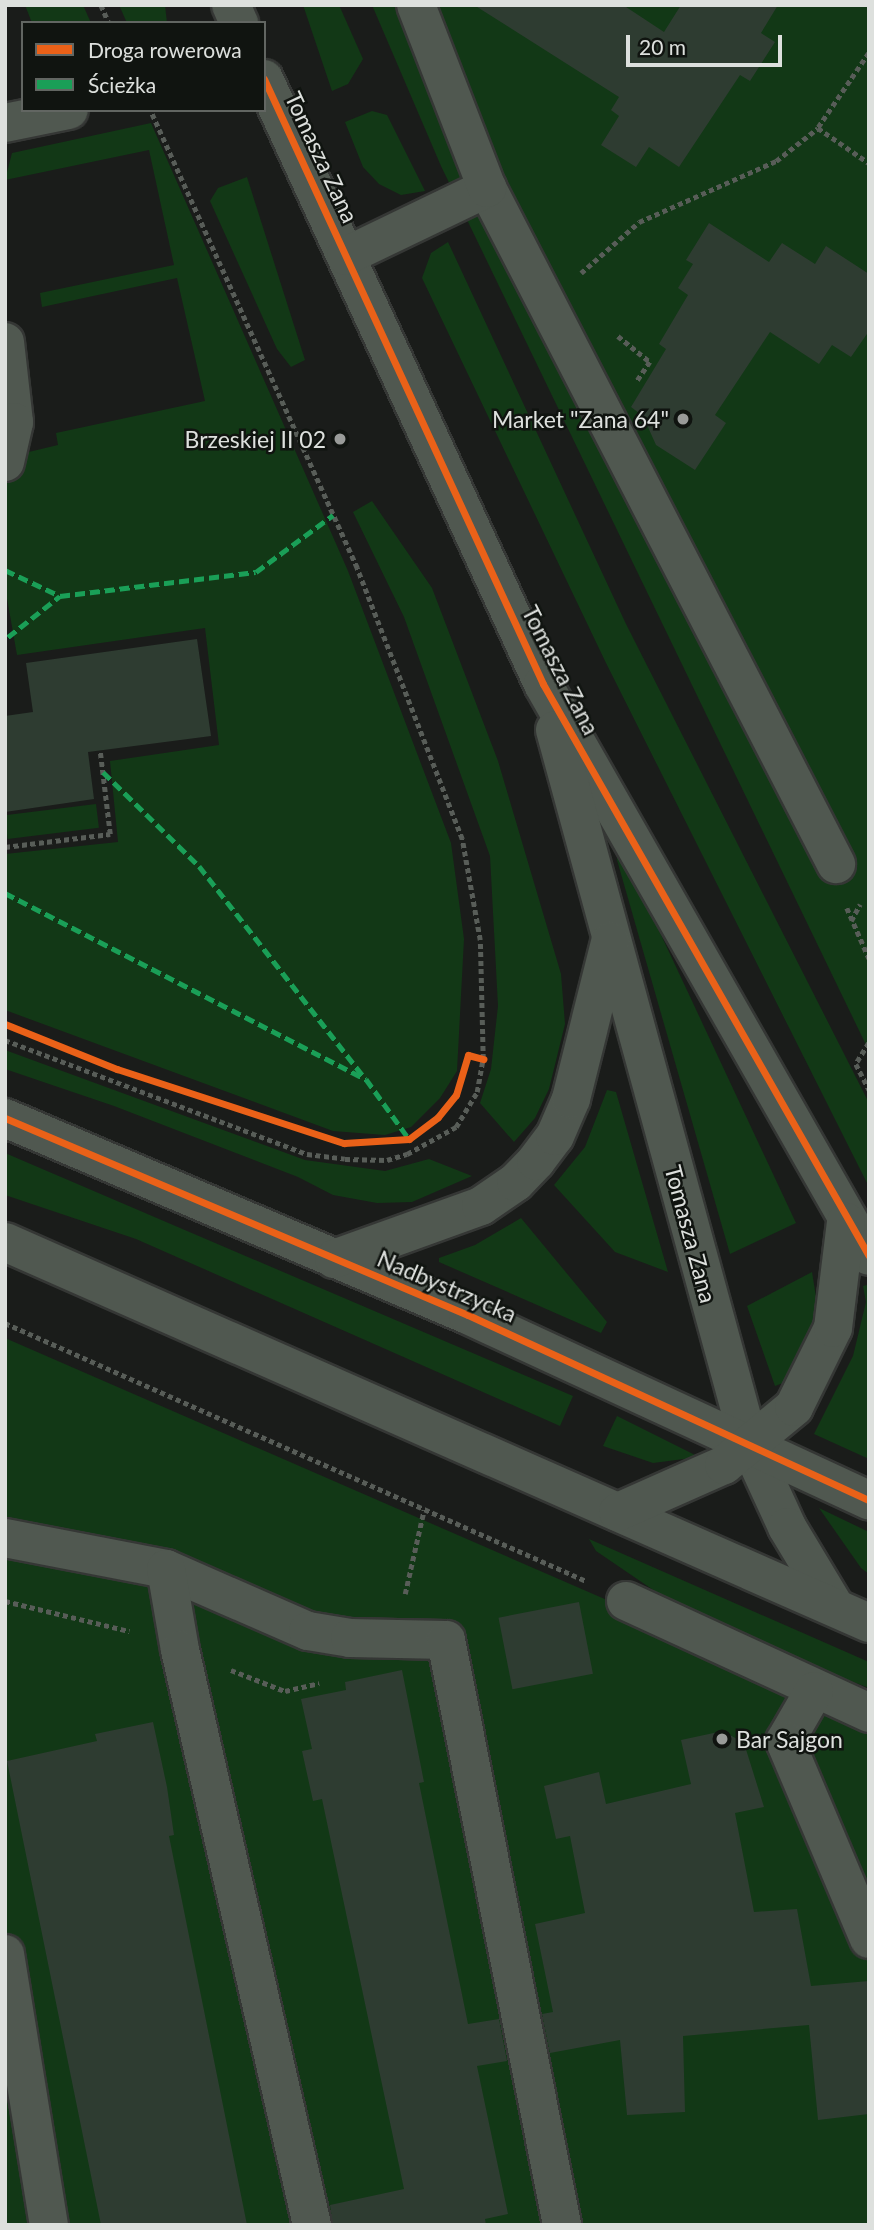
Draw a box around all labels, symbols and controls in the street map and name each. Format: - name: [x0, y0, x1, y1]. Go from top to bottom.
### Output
- legend: [21, 21, 266, 112]
- scale bar: [629, 21, 785, 65]
- text: 20 m: [639, 34, 686, 59]
- text: Droga rowerowa: [88, 37, 242, 62]
- text: Ścieżka: [88, 72, 156, 97]
- street label: Tomasza Zana: [280, 87, 364, 227]
- place label: Market "Zana 64": [492, 405, 669, 433]
- marker: Market "Zana 64": [675, 411, 691, 427]
- place label: Brzeskiej II 02: [185, 425, 326, 453]
- marker: Brzeskiej II 02: [332, 431, 348, 447]
- street label: Tomasza Zana: [517, 601, 605, 739]
- street label: Tomasza Zana: [659, 1162, 723, 1306]
- street label: Nadbystrzycka: [373, 1244, 521, 1328]
- place label: Bar Sajgon: [736, 1725, 843, 1753]
- marker: Bar Sajgon: [714, 1731, 730, 1747]

